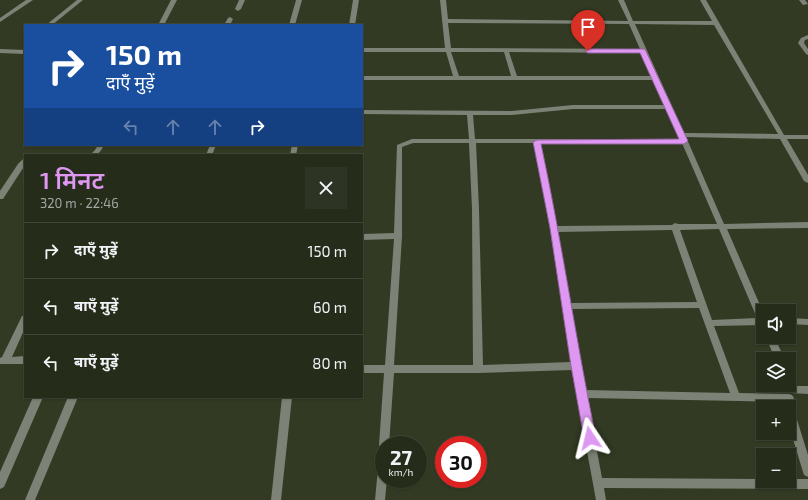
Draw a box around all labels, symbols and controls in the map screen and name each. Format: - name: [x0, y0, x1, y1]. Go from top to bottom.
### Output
- pin: [571, 10, 605, 51]
- icon: arrive: [577, 16, 599, 38]
- text: 150 m: [106, 37, 182, 71]
- icon: right: [40, 40, 92, 92]
- text: दाएँ मुड़ें: [106, 71, 155, 93]
- icon: left: [120, 116, 142, 138]
- icon: ahead: [162, 116, 184, 138]
- icon: ahead: [204, 116, 226, 138]
- icon: right: [246, 116, 268, 138]
- text: 1 मिनट: [40, 165, 104, 194]
- button: close: [305, 167, 347, 209]
- text: 320 m · 22:46: [40, 195, 119, 211]
- icon: right: [40, 240, 62, 262]
- text: दाएँ मुड़ें: [74, 240, 118, 258]
- text: 150 m: [307, 242, 347, 260]
- icon: left: [40, 296, 62, 318]
- text: बाएँ मुड़ें: [74, 296, 118, 314]
- text: 60 m: [313, 298, 347, 316]
- map controls: [756, 304, 796, 488]
- button: sound: [756, 304, 796, 344]
- icon: left: [40, 352, 62, 374]
- text: बाएँ मुड़ें: [74, 352, 118, 370]
- button: layers: [756, 352, 796, 392]
- text: 80 m: [312, 354, 347, 372]
- button: +: [756, 400, 796, 440]
- position arrow: [569, 417, 611, 459]
- speed limit sign: 30: [435, 436, 487, 488]
- text: 27: [390, 445, 412, 469]
- button: −: [756, 448, 796, 488]
- text: km/h: [389, 466, 413, 478]

